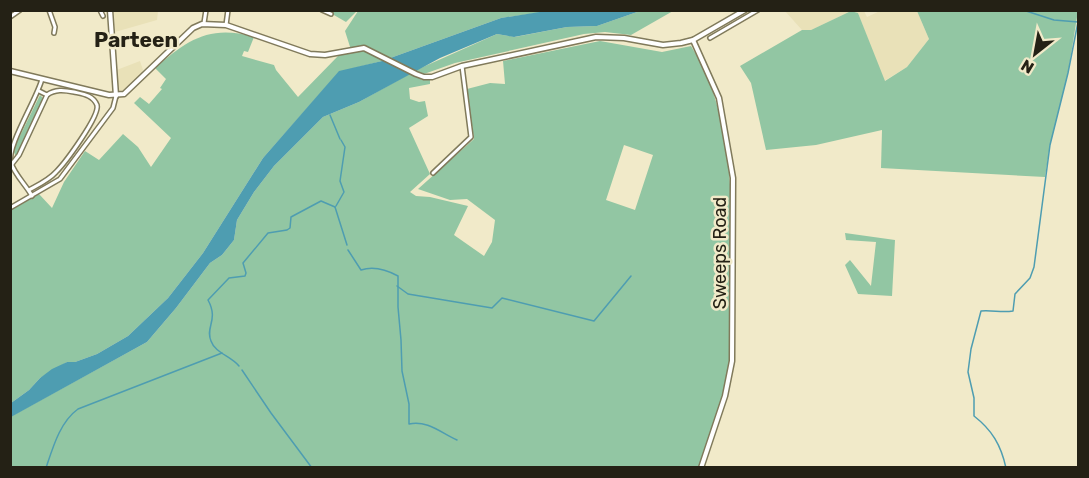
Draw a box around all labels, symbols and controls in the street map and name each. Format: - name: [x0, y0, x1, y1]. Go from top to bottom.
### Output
- north arrow: [1005, 24, 1065, 84]
- district label: Parteen: [94, 27, 178, 52]
- text: N: [1018, 55, 1037, 78]
- street label: Sweeps Road: [709, 197, 731, 309]

